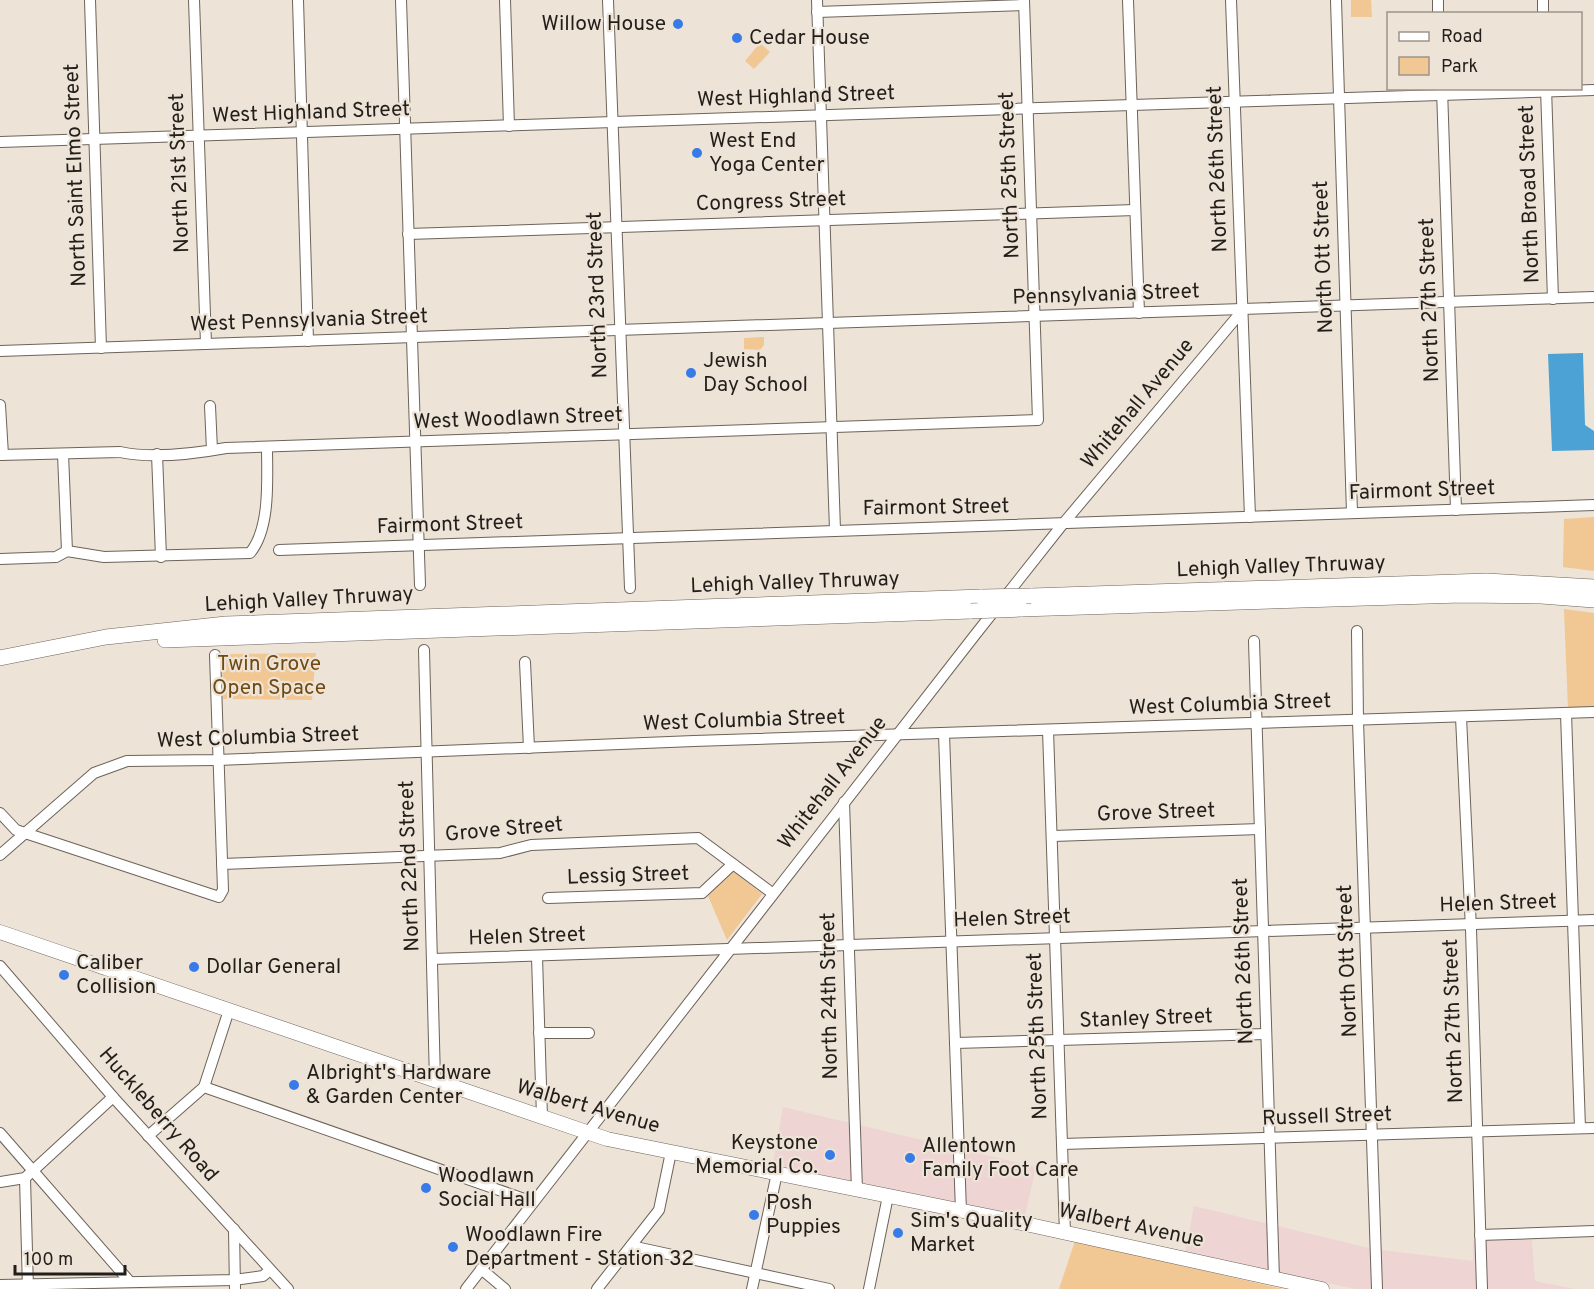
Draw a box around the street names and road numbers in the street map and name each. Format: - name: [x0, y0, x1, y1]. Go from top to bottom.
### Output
- street label: North Saint Elmo Street: [59, 63, 93, 287]
- street label: West Highland Street: [697, 80, 895, 114]
- street label: North 26th Street: [1202, 85, 1234, 253]
- street label: North 25th Street: [994, 91, 1026, 259]
- street label: North 21st Street: [164, 93, 196, 253]
- street label: West Highland Street: [212, 96, 410, 130]
- street label: North Broad Street: [1513, 104, 1547, 284]
- street label: North Ott Street: [1308, 180, 1340, 334]
- street label: Congress Street: [695, 186, 847, 218]
- street label: North 23rd Street: [582, 211, 614, 379]
- street label: North 27th Street: [1414, 217, 1446, 383]
- street label: Pennsylvania Street: [1012, 278, 1200, 312]
- street label: West Pennsylvania Street: [189, 303, 429, 339]
- street label: Whitehall Avenue: [1076, 333, 1200, 475]
- street label: West Woodlawn Street: [413, 402, 623, 436]
- street label: Fairmont Street: [1348, 475, 1496, 507]
- street label: Fairmont Street: [863, 493, 1009, 523]
- street label: Fairmont Street: [376, 509, 524, 541]
- street label: Lehigh Valley Thruway: [1176, 550, 1386, 584]
- street label: Lehigh Valley Thruway: [690, 566, 900, 600]
- street label: Lehigh Valley Thruway: [204, 581, 414, 619]
- street label: West Columbia Street: [1128, 688, 1332, 722]
- street label: West Columbia Street: [642, 704, 846, 738]
- street label: Whitehall Avenue: [772, 711, 894, 855]
- street label: West Columbia Street: [156, 721, 360, 755]
- street label: North 22nd Street: [394, 780, 426, 952]
- street label: Grove Street: [1096, 797, 1216, 829]
- street label: Grove Street: [444, 811, 564, 849]
- street label: Lessig Street: [566, 860, 690, 892]
- street label: North 26th Street: [1228, 877, 1260, 1045]
- street label: North Ott Street: [1332, 884, 1364, 1038]
- street label: Helen Street: [1439, 888, 1557, 920]
- street label: Helen Street: [953, 903, 1071, 935]
- street label: North 24th Street: [815, 912, 845, 1080]
- street label: Helen Street: [468, 921, 586, 953]
- street label: North 27th Street: [1438, 938, 1470, 1104]
- street label: North 25th Street: [1022, 952, 1054, 1120]
- street label: Stanley Street: [1079, 1003, 1213, 1035]
- street label: Huckleberry Road: [92, 1042, 224, 1188]
- street label: Walbert Avenue: [513, 1074, 663, 1140]
- street label: Russell Street: [1262, 1101, 1392, 1133]
- street label: Walbert Avenue: [1056, 1197, 1206, 1255]

